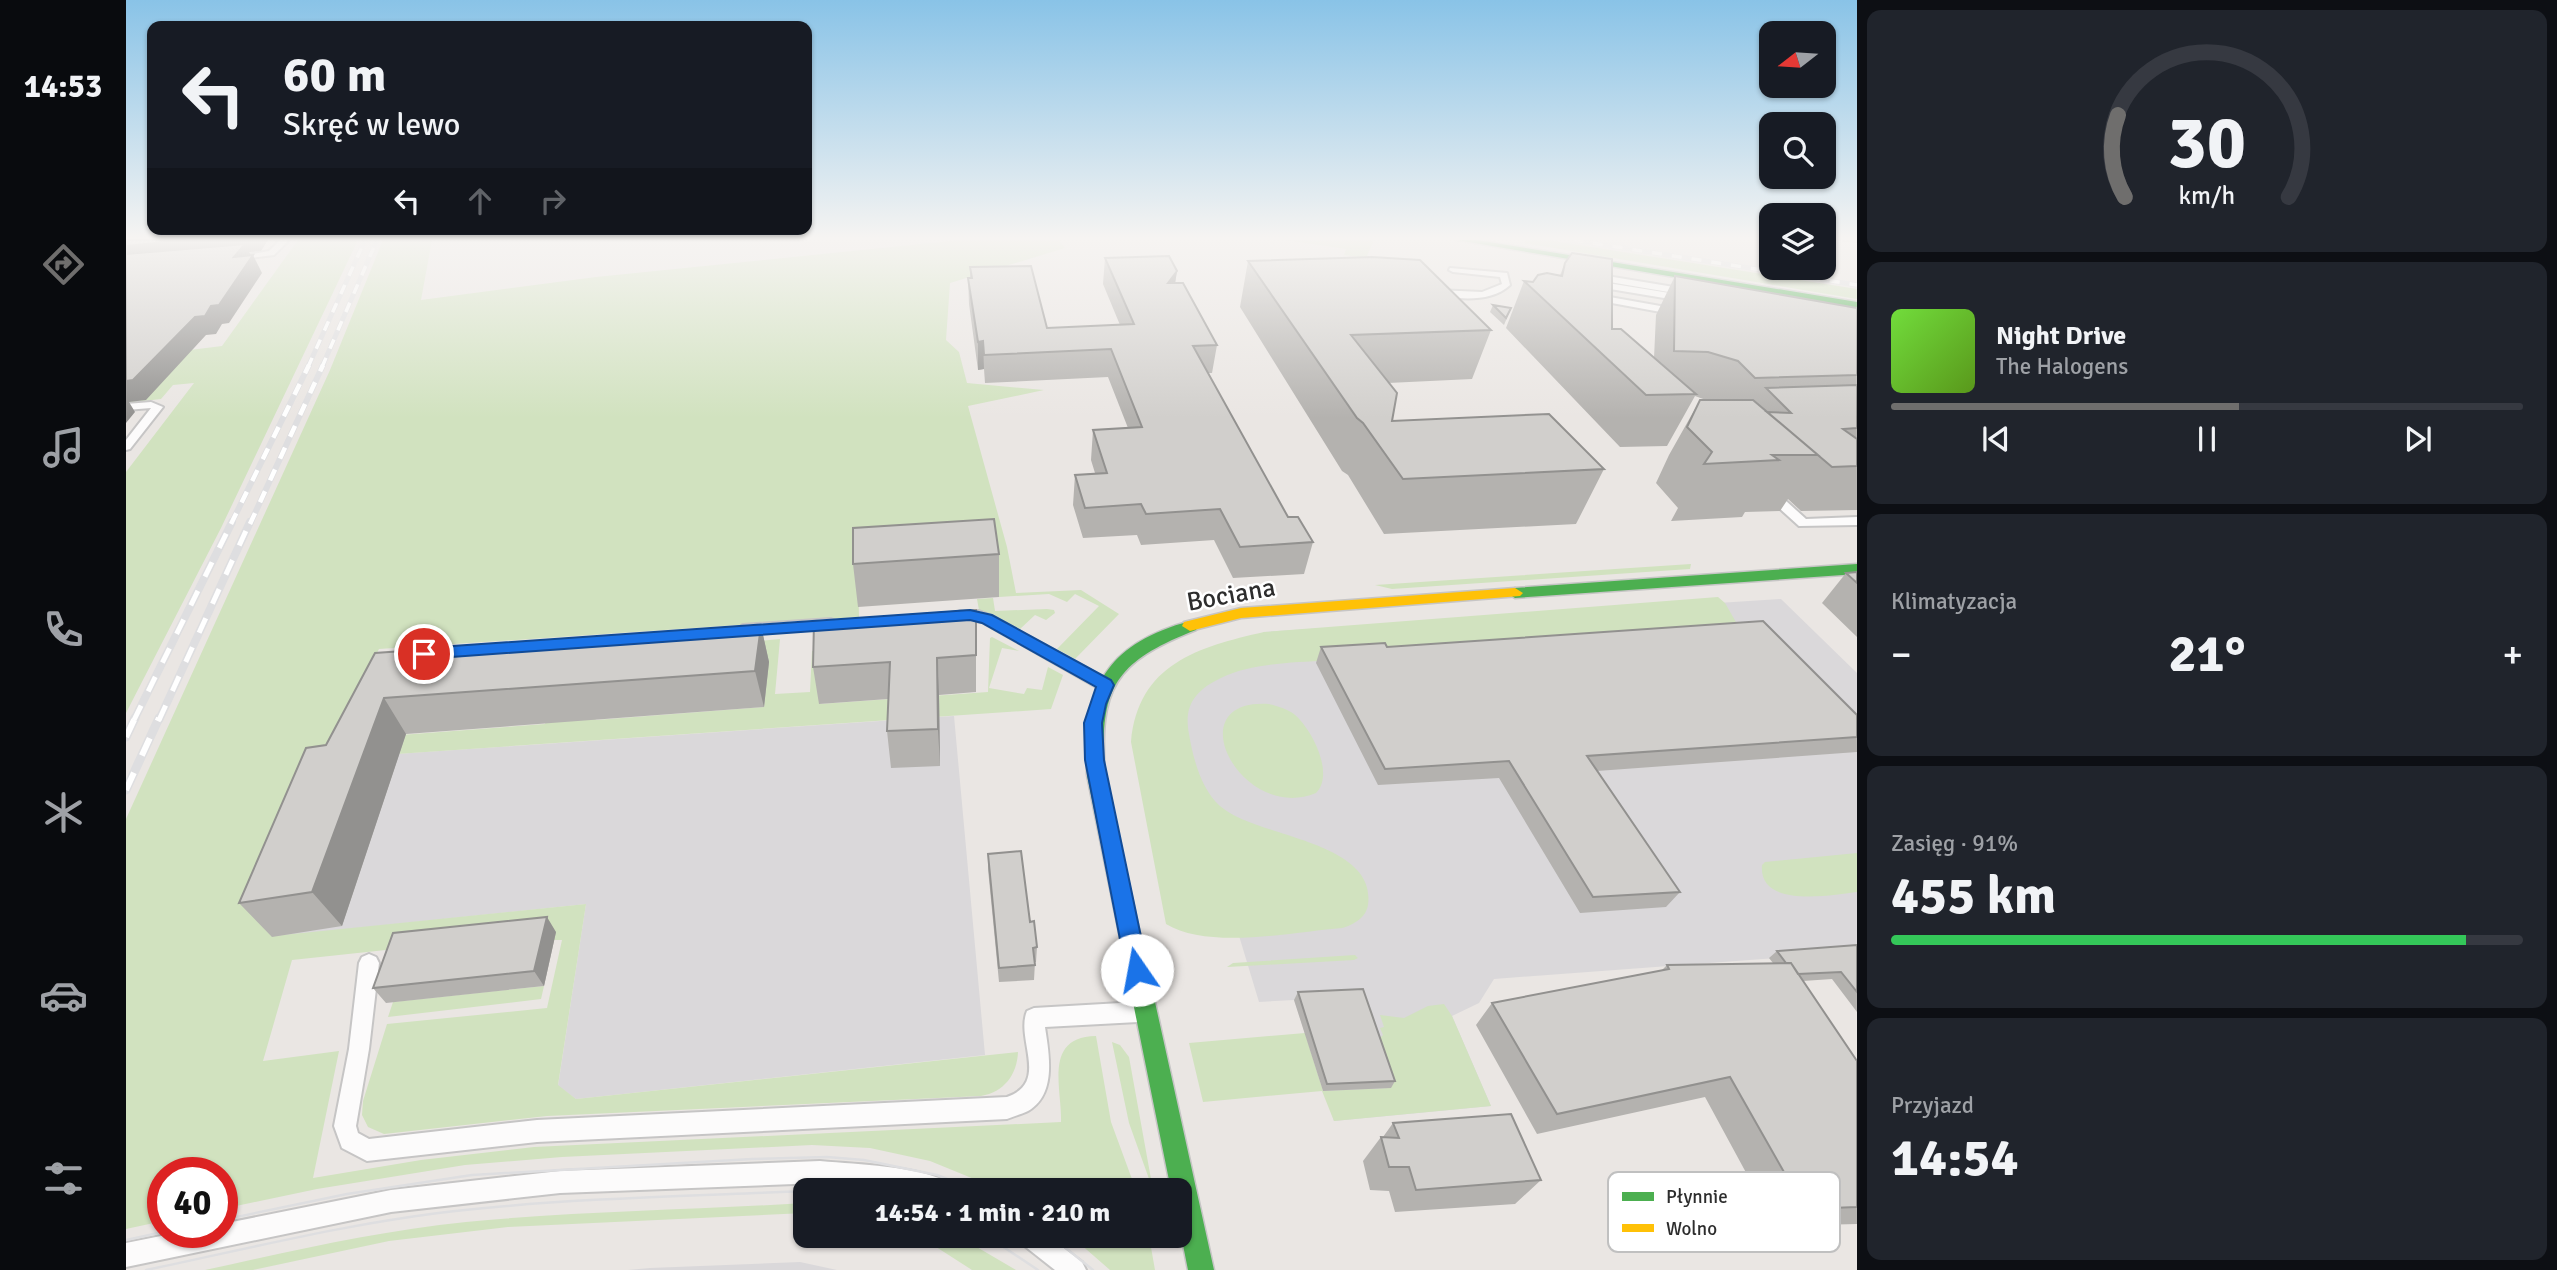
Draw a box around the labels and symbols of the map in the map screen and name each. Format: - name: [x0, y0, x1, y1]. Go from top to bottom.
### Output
- north arrow: [1759, 21, 1836, 98]
- street label: Bociana: [1184, 571, 1278, 619]
- pin: [394, 624, 454, 684]
- position arrow: [1100, 933, 1174, 1007]
- speed limit sign: 40: [147, 1157, 238, 1248]
- legend: [1608, 1172, 1840, 1252]
- text: Płynnie: [1666, 1185, 1728, 1209]
- text: Wolno: [1666, 1217, 1717, 1241]

